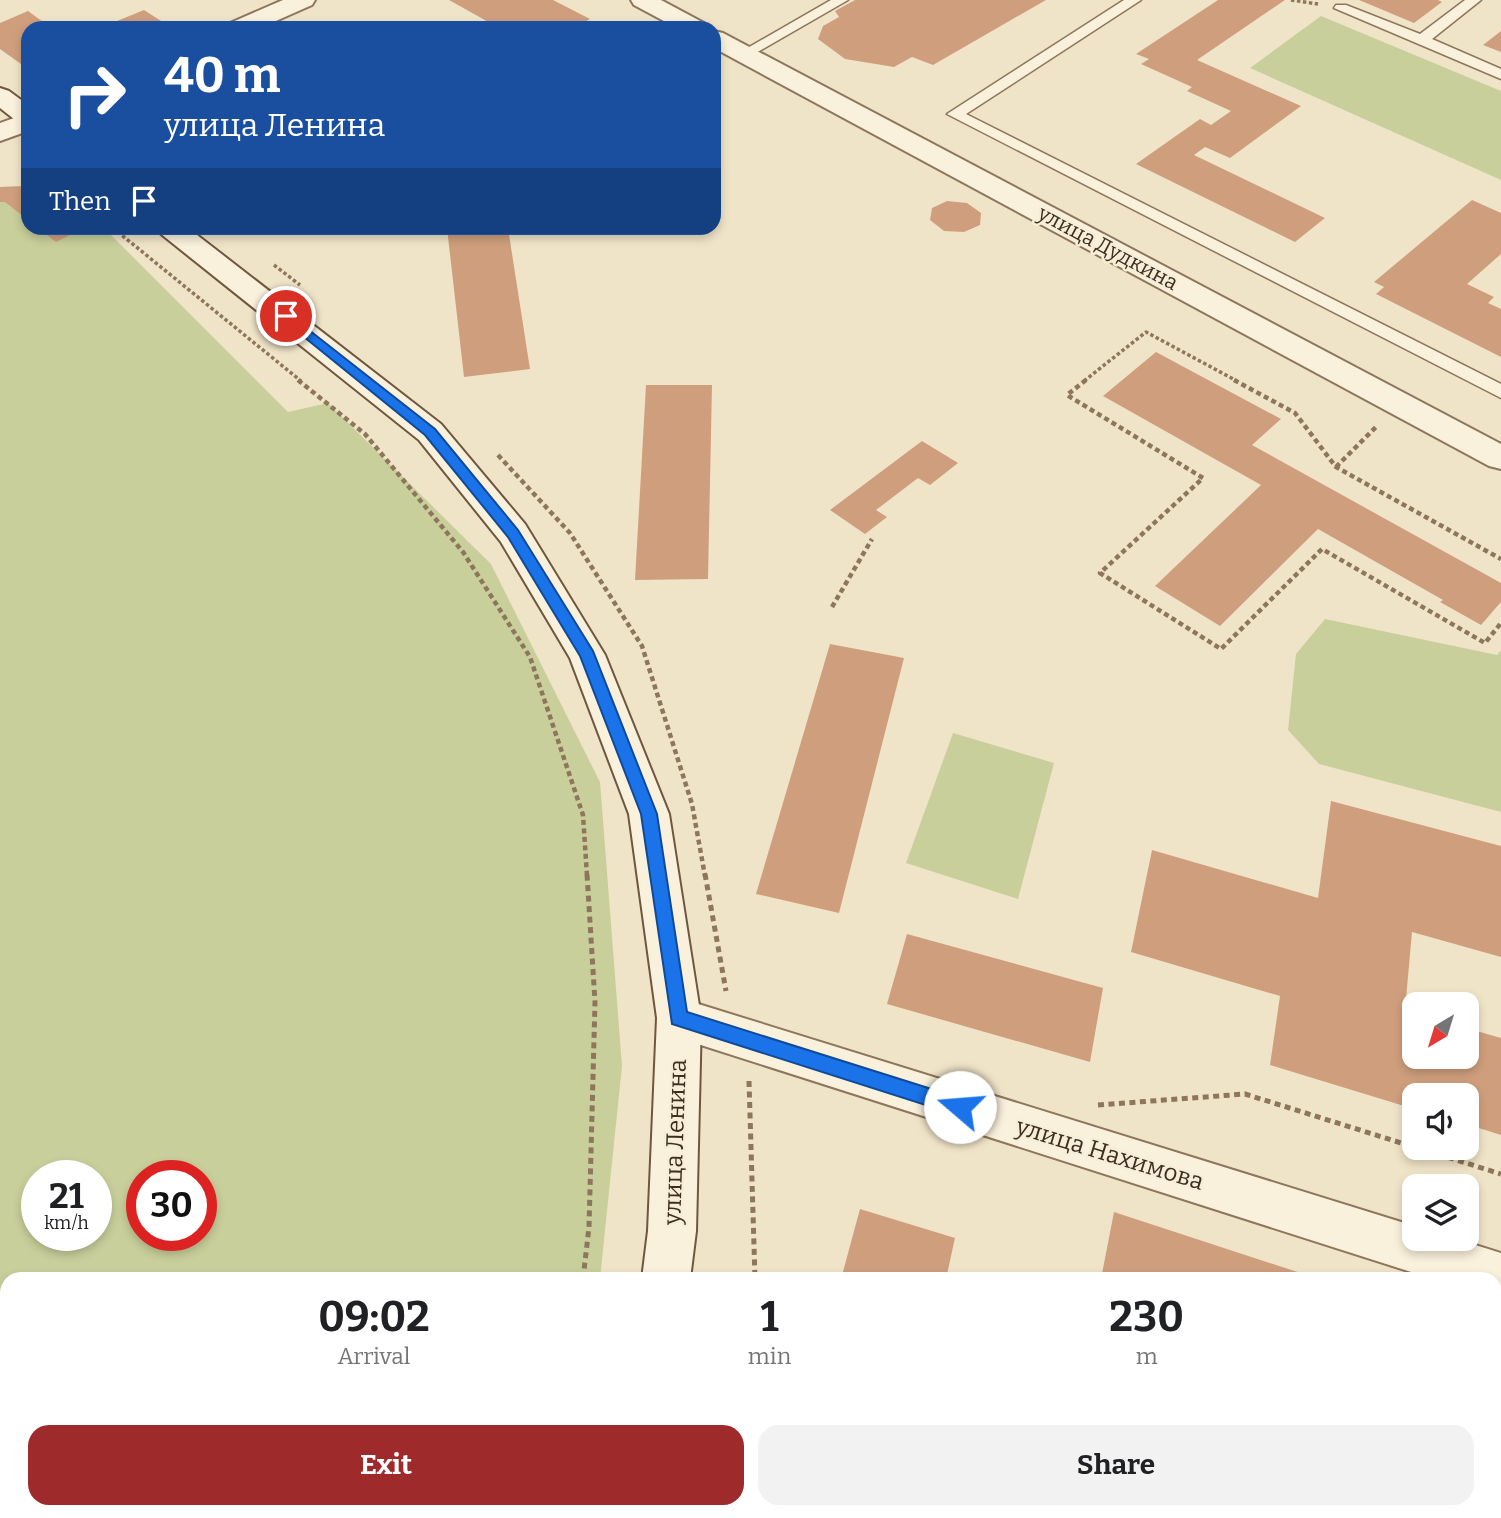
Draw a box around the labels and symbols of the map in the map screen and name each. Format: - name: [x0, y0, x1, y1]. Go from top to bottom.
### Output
- street label: улица Дудкина: [1032, 200, 1183, 296]
- pin: [256, 286, 316, 346]
- north arrow: [1402, 992, 1479, 1069]
- street label: улица Ленина: [658, 1059, 692, 1226]
- position arrow: [923, 1070, 997, 1144]
- street label: улица Нахимова: [1012, 1112, 1207, 1196]
- speed limit sign: 30: [126, 1160, 217, 1251]

